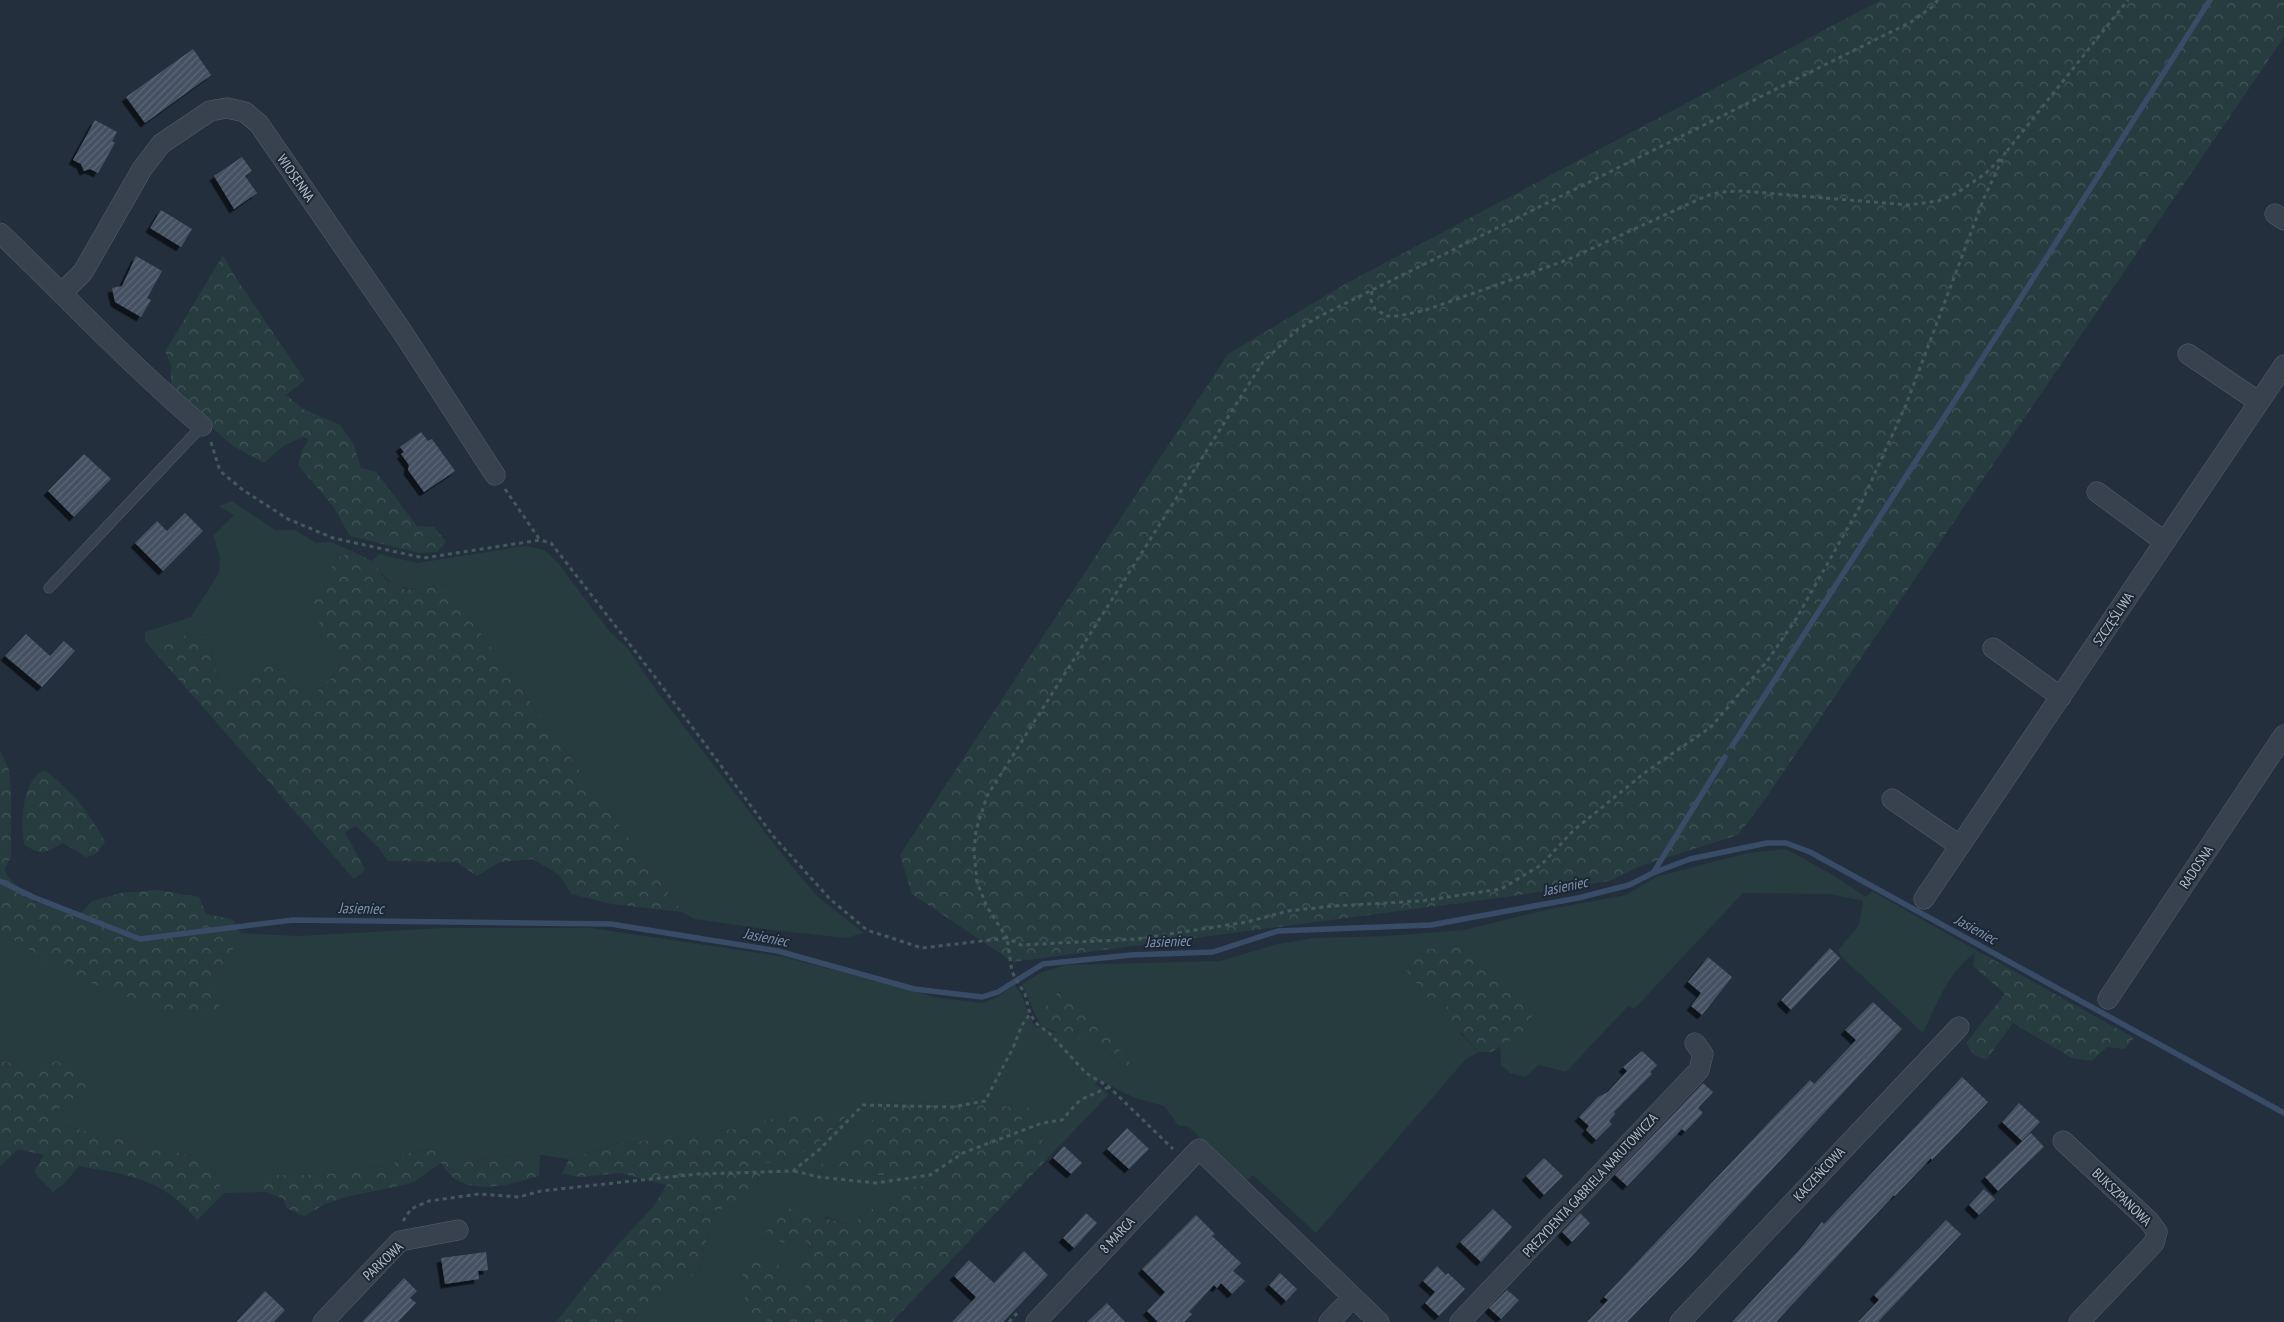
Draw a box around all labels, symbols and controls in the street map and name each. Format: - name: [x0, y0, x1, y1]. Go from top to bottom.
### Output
- street label: WIOSENNA: [273, 151, 319, 206]
- street label: SZCZĘŚLIWA: [2089, 588, 2138, 649]
- street label: RADOSNA: [2175, 842, 2217, 892]
- water label: Jasieniec: [1540, 872, 1591, 900]
- water label: Jasieniec: [337, 898, 386, 918]
- water label: Jasieniec: [1951, 909, 2002, 949]
- water label: Jasieniec: [741, 923, 792, 951]
- water label: Jasieniec: [1144, 931, 1193, 951]
- street label: PREZYDENTA GABRIELA NARUTOWICZA: [1518, 1109, 1662, 1261]
- street label: KACZEŃCOWA: [1789, 1143, 1849, 1205]
- street label: BUKSZPANOWA: [2088, 1164, 2156, 1230]
- street label: 8 MARCA: [1095, 1213, 1139, 1257]
- street label: PARKOWA: [359, 1238, 407, 1284]

